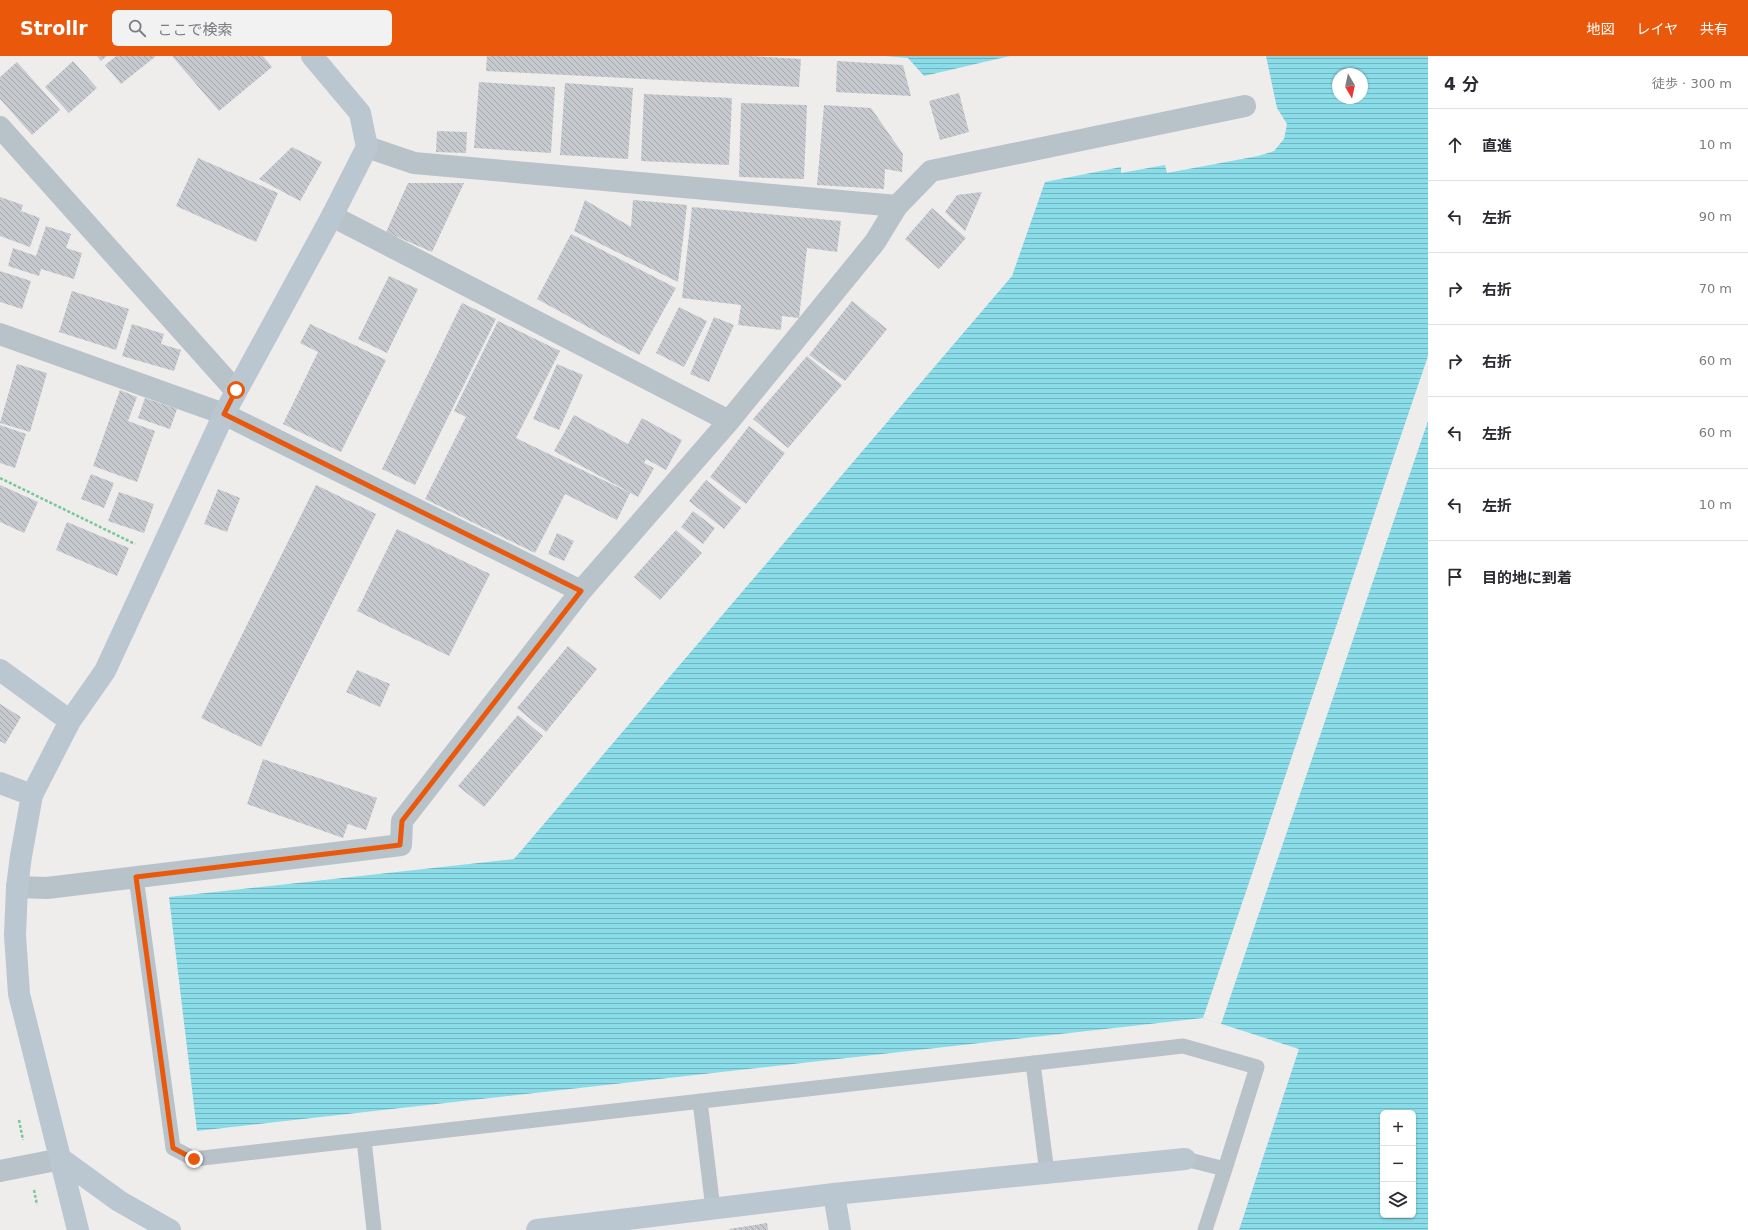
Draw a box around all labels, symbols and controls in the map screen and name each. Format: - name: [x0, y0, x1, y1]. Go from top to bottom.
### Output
- search box: [112, 10, 392, 46]
- text: Strollr: [20, 17, 88, 39]
- icon: search: [126, 17, 148, 39]
- text: ここで検索: [158, 21, 233, 39]
- text: 地図: [1586, 21, 1614, 37]
- text: レイヤ: [1636, 21, 1678, 37]
- text: 共有: [1700, 21, 1728, 37]
- north arrow: [1332, 68, 1368, 104]
- text: 4 分: [1444, 74, 1479, 94]
- text: 徒歩 · 300 m: [1652, 76, 1732, 91]
- icon: ahead: [1444, 134, 1466, 156]
- text: 直進: [1482, 137, 1512, 155]
- text: 10 m: [1699, 137, 1732, 152]
- icon: left: [1444, 206, 1466, 228]
- text: 左折: [1482, 209, 1512, 227]
- text: 90 m: [1699, 209, 1732, 224]
- icon: right: [1444, 278, 1466, 300]
- text: 右折: [1482, 281, 1512, 299]
- text: 70 m: [1699, 281, 1732, 296]
- icon: right: [1444, 350, 1466, 372]
- text: 右折: [1482, 353, 1512, 371]
- text: 60 m: [1699, 353, 1732, 368]
- route start: [227, 381, 245, 399]
- icon: left: [1444, 422, 1466, 444]
- text: 左折: [1482, 425, 1512, 443]
- text: 60 m: [1699, 425, 1732, 440]
- icon: left: [1444, 494, 1466, 516]
- text: 左折: [1482, 497, 1512, 515]
- text: 10 m: [1699, 497, 1732, 512]
- icon: arrive: [1444, 566, 1466, 588]
- text: 目的地に到着: [1482, 569, 1572, 587]
- map controls: [1380, 1110, 1416, 1218]
- button: +: [1380, 1110, 1416, 1146]
- button: −: [1380, 1146, 1416, 1182]
- route end: [185, 1150, 203, 1168]
- button: layers: [1380, 1182, 1416, 1218]

